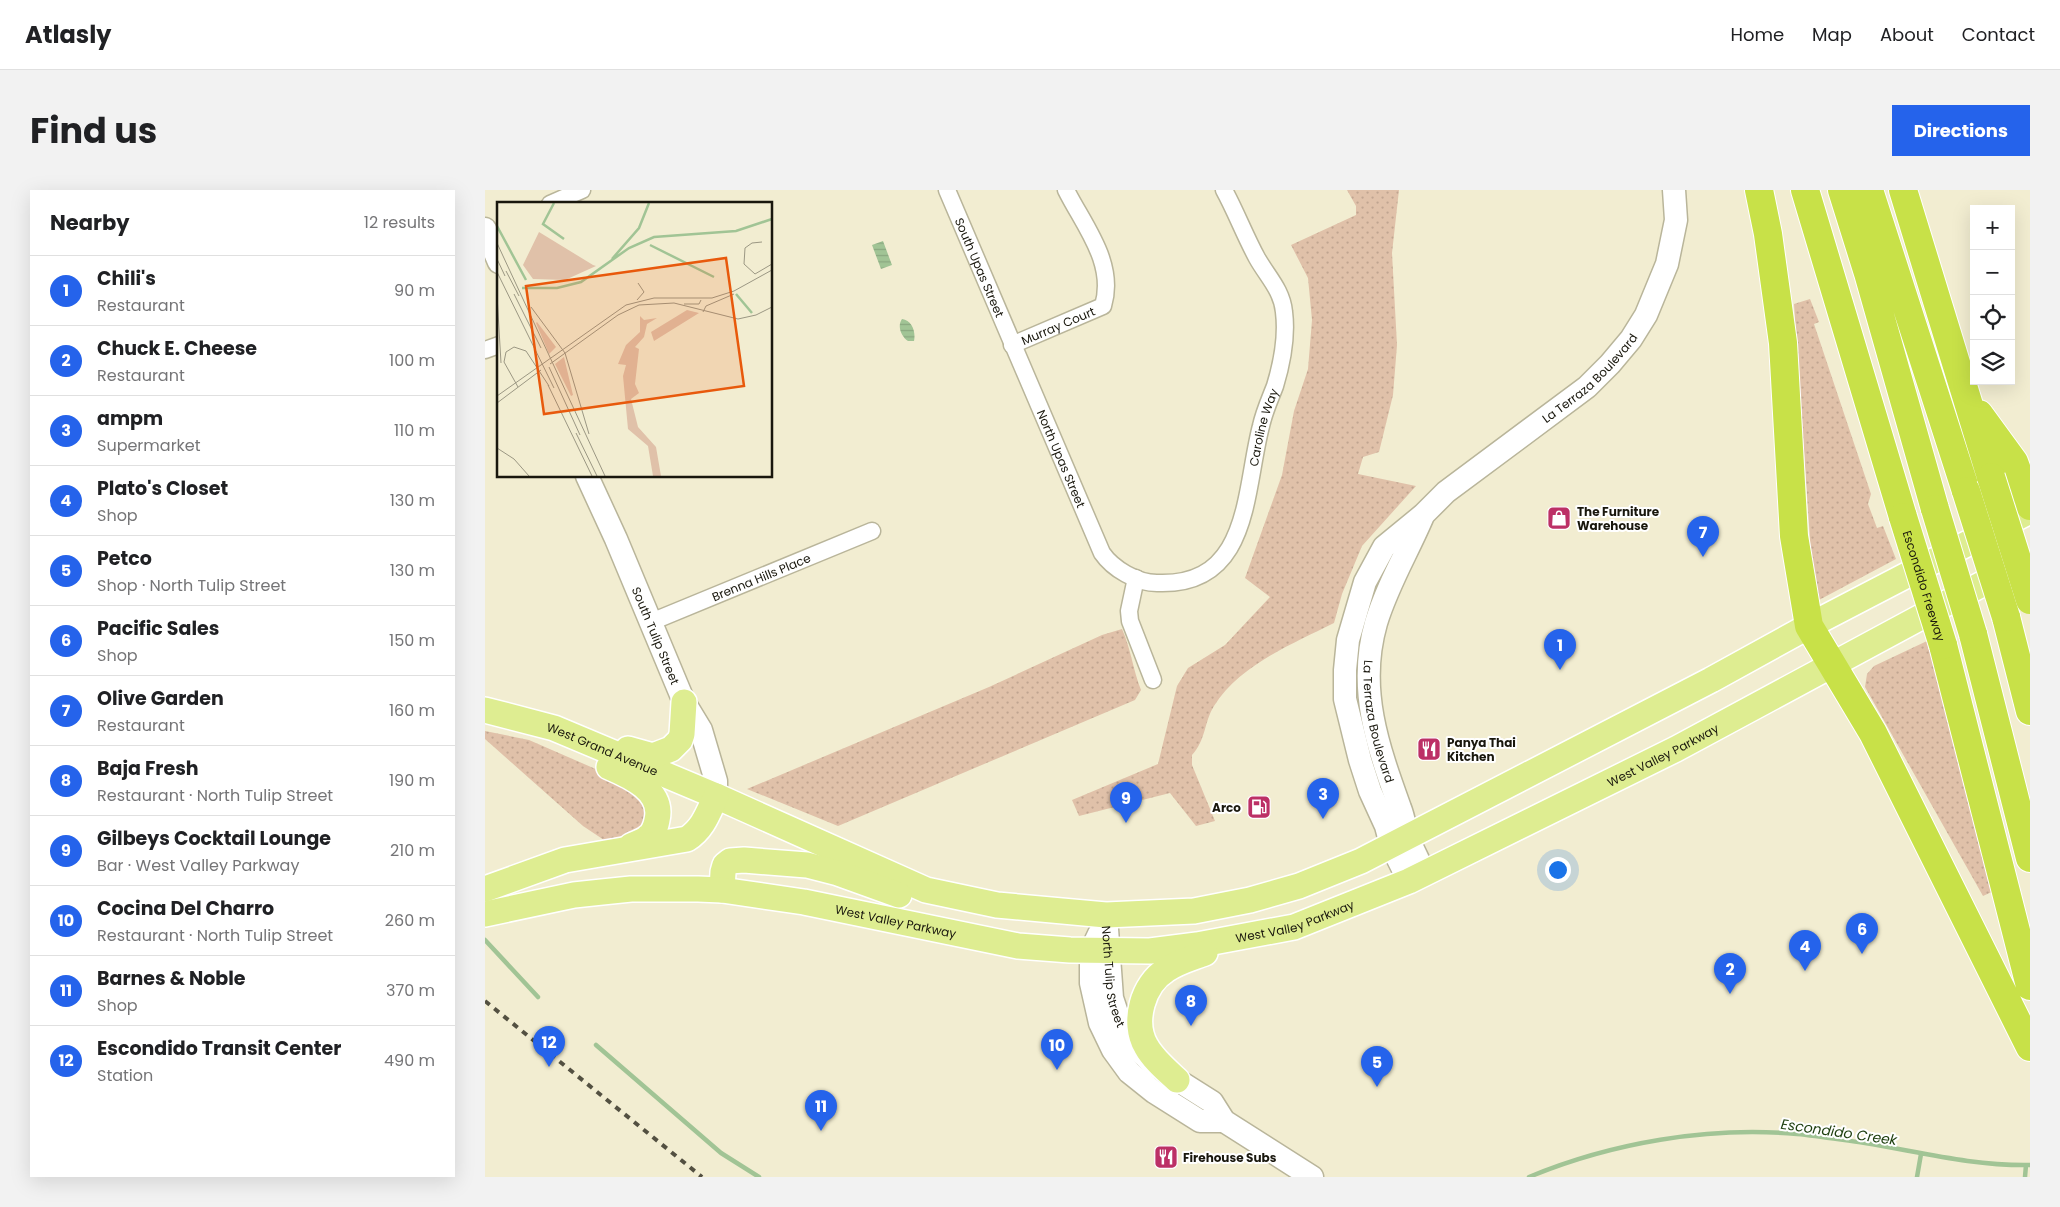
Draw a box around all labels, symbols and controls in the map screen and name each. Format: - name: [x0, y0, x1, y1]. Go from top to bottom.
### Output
- text: Atlasly: [25, 18, 111, 51]
- text: Home: [1730, 22, 1784, 47]
- text: Map: [1812, 22, 1852, 47]
- text: About: [1880, 22, 1934, 47]
- text: Contact: [1962, 22, 2035, 47]
- button: Directions: [1892, 105, 2030, 156]
- text: Find us: [30, 106, 157, 155]
- inset map: [497, 202, 773, 478]
- map controls: [1970, 205, 2015, 385]
- button: +: [1970, 205, 2015, 250]
- text: Nearby: [50, 208, 130, 237]
- text: 12 results: [364, 211, 435, 234]
- street label: South Upas Street: [951, 215, 1009, 320]
- button: −: [1970, 250, 2015, 295]
- text: Chili's: [97, 265, 156, 292]
- text: 1: [63, 279, 69, 302]
- text: 90 m: [394, 279, 435, 302]
- text: Restaurant: [97, 294, 185, 317]
- button: locate: [1970, 295, 2015, 340]
- street label: Murray Court: [1018, 302, 1097, 349]
- street label: La Terraza Boulevard: [1538, 330, 1641, 426]
- text: Chuck E. Cheese: [97, 335, 257, 362]
- button: layers: [1970, 340, 2015, 385]
- text: 2: [61, 349, 71, 372]
- text: 100 m: [389, 349, 435, 372]
- text: Restaurant: [97, 364, 185, 387]
- street label: Caroline Way: [1245, 385, 1282, 468]
- text: ampm: [97, 405, 163, 432]
- street label: North Upas Street: [1033, 407, 1090, 510]
- text: 3: [61, 419, 71, 442]
- text: 110 m: [394, 419, 435, 442]
- text: Supermarket: [97, 434, 201, 457]
- text: Plato's Closet: [97, 475, 228, 502]
- text: 4: [61, 489, 71, 512]
- text: 130 m: [390, 489, 435, 512]
- place label: The Furniture Warehouse: [1577, 503, 1660, 534]
- text: Shop: [97, 504, 138, 527]
- shop icon: The Furniture Warehouse: [1546, 505, 1572, 531]
- pin: 7: [1687, 516, 1719, 557]
- street label: Escondido Freeway: [1899, 528, 1950, 644]
- text: Petco: [97, 545, 152, 572]
- street label: Brenna Hills Place: [709, 549, 813, 605]
- text: 5: [61, 559, 71, 582]
- text: 130 m: [390, 559, 435, 582]
- text: Shop · North Tulip Street: [97, 574, 286, 597]
- street label: South Tulip Street: [628, 584, 684, 687]
- text: Pacific Sales: [97, 615, 219, 642]
- text: 6: [61, 629, 71, 652]
- text: 150 m: [389, 629, 435, 652]
- pin: 1: [1544, 629, 1576, 670]
- text: Shop: [97, 644, 138, 667]
- street label: La Terraza Boulevard: [1360, 660, 1399, 785]
- text: Olive Garden: [97, 685, 224, 712]
- text: 7: [62, 699, 70, 722]
- text: 160 m: [389, 699, 435, 722]
- text: Restaurant: [97, 714, 185, 737]
- street label: West Grand Avenue: [545, 718, 661, 779]
- street label: West Valley Parkway: [1604, 719, 1722, 790]
- place label: Panya Thai Kitchen: [1447, 734, 1516, 765]
- restaurant icon: Panya Thai Kitchen: [1416, 736, 1442, 762]
- text: Baja Fresh: [97, 755, 199, 782]
- text: 8: [61, 769, 71, 792]
- text: 190 m: [389, 769, 435, 792]
- pin: 3: [1307, 778, 1339, 819]
- pin: 9: [1110, 782, 1142, 823]
- text: Restaurant · North Tulip Street: [97, 784, 333, 807]
- fuel station icon: Arco: [1246, 794, 1272, 820]
- place label: Arco: [1212, 799, 1241, 816]
- text: Gilbeys Cocktail Lounge: [97, 825, 331, 852]
- text: 9: [61, 839, 71, 862]
- text: 210 m: [390, 839, 435, 862]
- text: Bar · West Valley Parkway: [97, 854, 299, 877]
- your location: [1545, 857, 1571, 883]
- text: Cocina Del Charro: [97, 895, 274, 922]
- street label: West Valley Parkway: [1234, 895, 1356, 946]
- street label: West Valley Parkway: [834, 900, 958, 942]
- text: 10: [58, 909, 74, 932]
- text: 260 m: [385, 909, 435, 932]
- pin: 6: [1846, 913, 1878, 954]
- text: Restaurant · North Tulip Street: [97, 924, 333, 947]
- street label: North Tulip Street: [1098, 925, 1130, 1030]
- pin: 4: [1789, 930, 1821, 971]
- pin: 2: [1714, 953, 1746, 994]
- text: Barnes & Noble: [97, 965, 246, 992]
- text: 11: [60, 979, 72, 1002]
- text: 370 m: [386, 979, 435, 1002]
- pin: 8: [1175, 985, 1207, 1026]
- text: Shop: [97, 994, 138, 1017]
- pin: 12: [533, 1026, 565, 1067]
- pin: 10: [1041, 1029, 1073, 1070]
- text: Escondido Transit Center: [97, 1035, 341, 1062]
- pin: 5: [1361, 1046, 1393, 1087]
- text: 12: [58, 1049, 74, 1072]
- text: 490 m: [384, 1049, 435, 1072]
- text: Station: [97, 1064, 153, 1087]
- pin: 11: [805, 1090, 837, 1131]
- water label: Escondido Creek: [1780, 1114, 1899, 1150]
- restaurant icon: Firehouse Subs: [1153, 1144, 1179, 1170]
- place label: Firehouse Subs: [1183, 1149, 1277, 1166]

